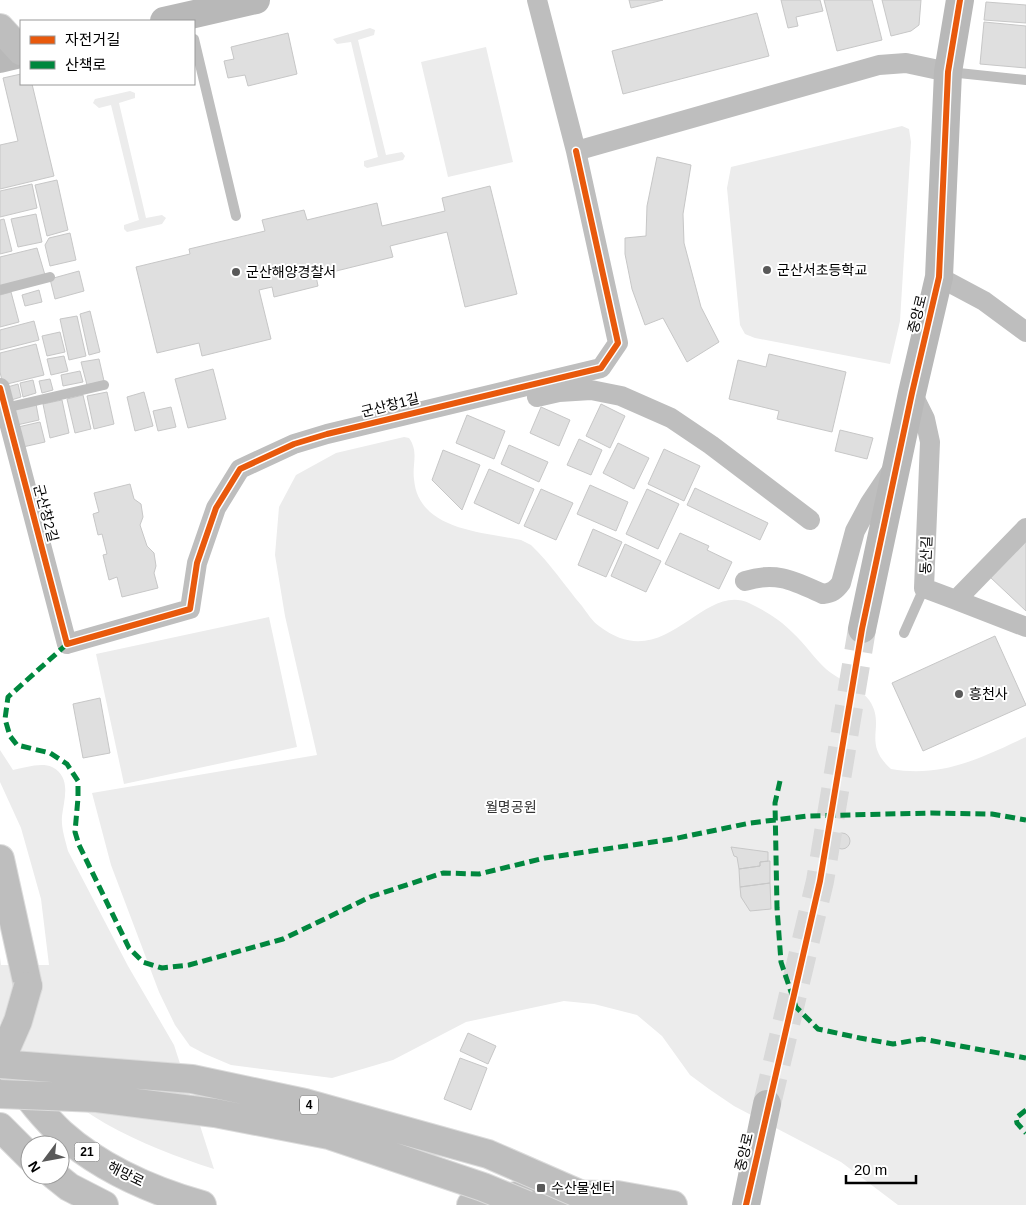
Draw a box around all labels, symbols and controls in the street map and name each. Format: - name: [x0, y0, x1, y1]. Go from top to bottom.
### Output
- legend: [20, 20, 195, 85]
- text: 자전거길: [65, 31, 120, 48]
- text: 산책로: [65, 56, 106, 73]
- place label: 군산서초등학교: [777, 262, 867, 278]
- place label: 군산해양경찰서: [246, 264, 336, 280]
- marker: 군산서초등학교: [761, 264, 773, 276]
- marker: 군산해양경찰서: [230, 266, 242, 278]
- street label: 중앙로: [905, 293, 929, 335]
- street label: 군산창1길: [359, 390, 421, 420]
- street label: 군산창2길: [31, 482, 61, 544]
- street label: 동산길: [917, 535, 935, 575]
- place label: 흥천사: [969, 686, 1008, 702]
- marker: 흥천사: [953, 688, 965, 700]
- park label: 월명공원: [485, 799, 537, 815]
- road number: 4: [300, 1096, 318, 1114]
- street label: 중앙로: [732, 1131, 756, 1173]
- north arrow: [20, 1135, 70, 1185]
- road number: 21: [74, 1142, 100, 1162]
- scale bar: [846, 1152, 916, 1184]
- text: N: [25, 1158, 43, 1175]
- street label: 해망로: [105, 1158, 147, 1190]
- text: 20 m: [854, 1161, 887, 1178]
- place label: 수산물센터: [551, 1180, 615, 1196]
- marker: 수산물센터: [535, 1182, 547, 1194]

